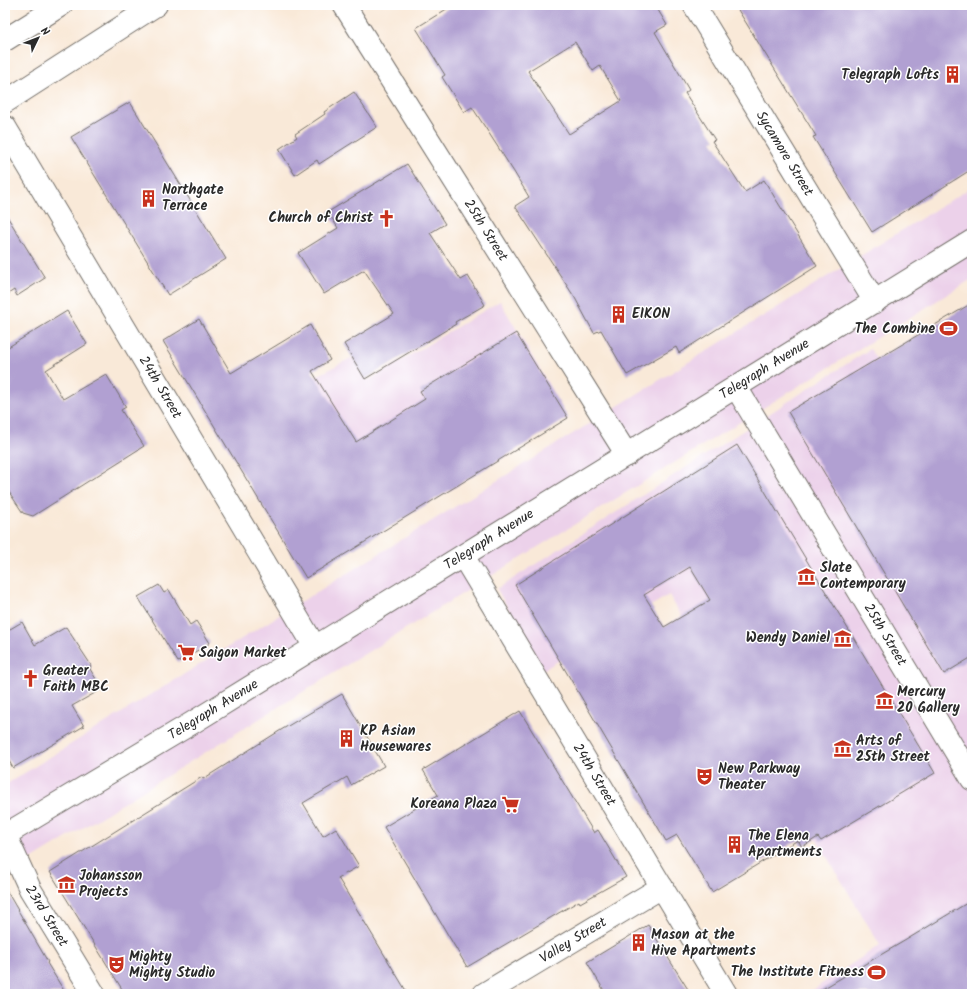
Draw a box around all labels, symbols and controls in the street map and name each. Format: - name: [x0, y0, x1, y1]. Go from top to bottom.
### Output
- north arrow: [18, 18, 58, 58]
- text: N: [36, 23, 54, 41]
- place label: Telegraph Lofts: [841, 64, 939, 86]
- building icon: Telegraph Lofts: [942, 65, 962, 85]
- street label: Sycamore Street: [750, 107, 819, 201]
- place label: Northgate Terrace: [162, 179, 224, 217]
- building icon: Northgate Terrace: [139, 188, 159, 208]
- street label: 25th Street: [458, 195, 514, 266]
- place label: Church of Christ: [269, 207, 374, 229]
- church icon: Church of Christ: [376, 208, 396, 228]
- place label: EIKON: [632, 303, 670, 325]
- building icon: EIKON: [609, 304, 629, 324]
- place label: The Combine: [855, 318, 935, 340]
- sports icon: The Combine: [938, 319, 958, 339]
- street label: Telegraph Avenue: [715, 333, 815, 406]
- street label: 24th Street: [133, 352, 188, 423]
- street label: Telegraph Avenue: [440, 503, 539, 576]
- place label: Slate Contemporary: [820, 557, 907, 595]
- museum icon: Slate Contemporary: [797, 566, 817, 586]
- street label: 25th Street: [858, 599, 913, 671]
- place label: Wendy Daniel: [746, 627, 830, 649]
- museum icon: Wendy Daniel: [833, 628, 853, 648]
- place label: Saigon Market: [199, 642, 287, 664]
- supermarket icon: Saigon Market: [176, 643, 196, 663]
- place label: Greater Faith MBC: [43, 660, 109, 698]
- church icon: Greater Faith MBC: [20, 669, 40, 689]
- street label: Telegraph Avenue: [164, 673, 263, 746]
- place label: Mercury 20 Gallery: [897, 681, 961, 719]
- museum icon: Mercury 20 Gallery: [874, 690, 894, 710]
- place label: KP Asian Housewares: [360, 720, 432, 758]
- building icon: KP Asian Housewares: [337, 729, 357, 749]
- place label: Arts of 25th Street: [856, 730, 931, 768]
- street label: 24th Street: [567, 739, 622, 811]
- museum icon: Arts of 25th Street: [833, 739, 853, 759]
- place label: New Parkway Theater: [718, 758, 801, 796]
- theatre icon: New Parkway Theater: [695, 767, 715, 787]
- place label: Koreana Plaza: [410, 793, 497, 815]
- supermarket icon: Koreana Plaza: [500, 794, 520, 814]
- place label: The Elena Apartments: [748, 825, 822, 863]
- building icon: The Elena Apartments: [725, 834, 745, 854]
- place label: Johansson Projects: [79, 865, 142, 903]
- museum icon: Johansson Projects: [56, 874, 76, 894]
- street label: 23rd Street: [19, 881, 74, 952]
- street label: Valley Street: [535, 911, 611, 969]
- place label: Mason at the Hive Apartments: [651, 924, 756, 962]
- building icon: Mason at the Hive Apartments: [628, 933, 648, 953]
- place label: Mighty Mighty Studio: [129, 946, 216, 984]
- theatre icon: Mighty Mighty Studio: [106, 955, 126, 975]
- place label: The Institute Fitness: [731, 961, 864, 983]
- sports icon: The Institute Fitness: [867, 962, 887, 982]

